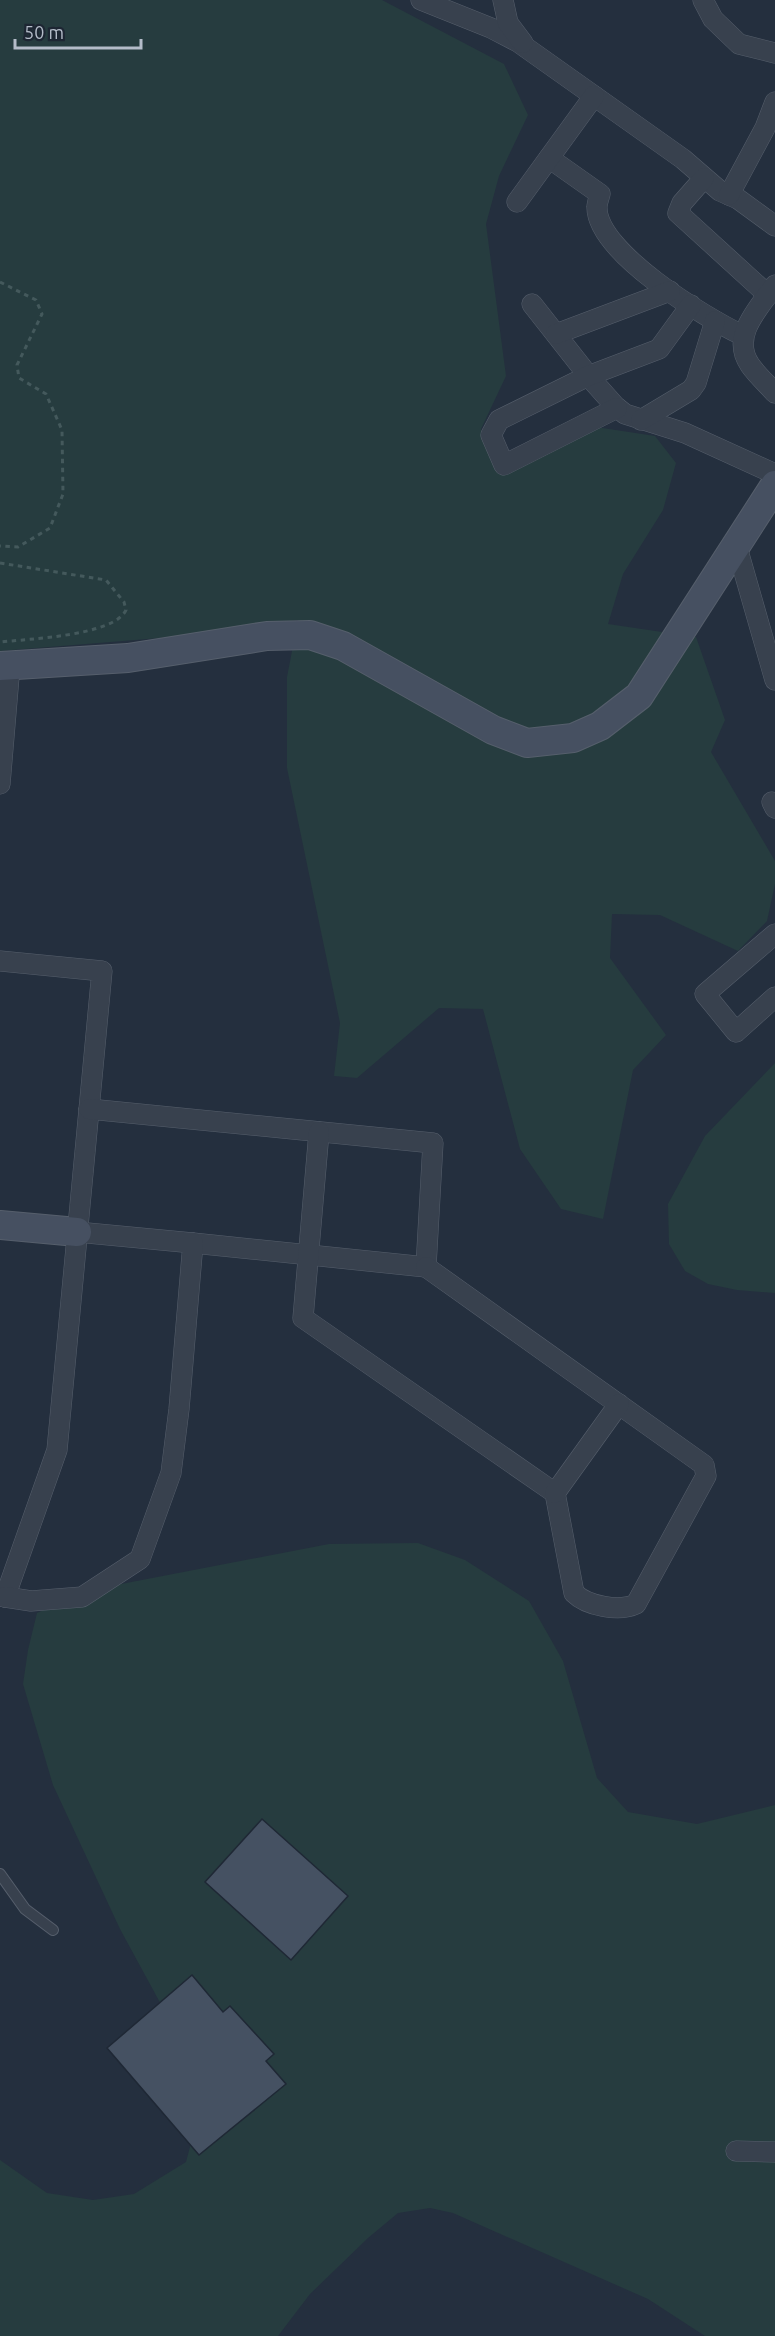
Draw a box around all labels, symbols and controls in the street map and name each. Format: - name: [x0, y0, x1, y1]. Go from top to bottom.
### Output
- scale bar: [15, 12, 141, 50]
- text: 50 m: [24, 22, 64, 42]

